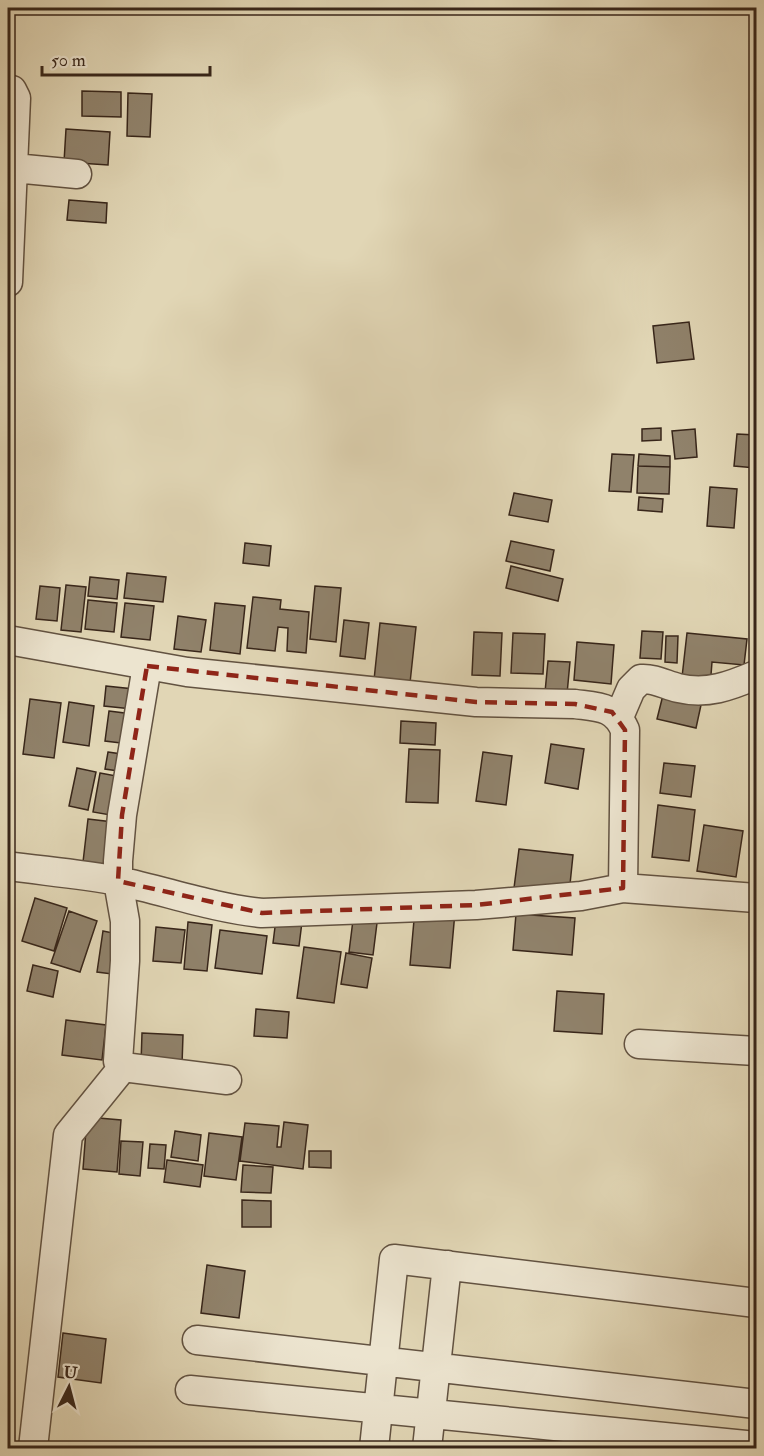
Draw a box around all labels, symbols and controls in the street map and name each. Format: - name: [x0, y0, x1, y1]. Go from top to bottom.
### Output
- scale bar: [42, 39, 210, 77]
- text: 50 m: [51, 49, 86, 72]
- north arrow: [39, 1357, 99, 1417]
- text: U: [63, 1362, 79, 1384]

